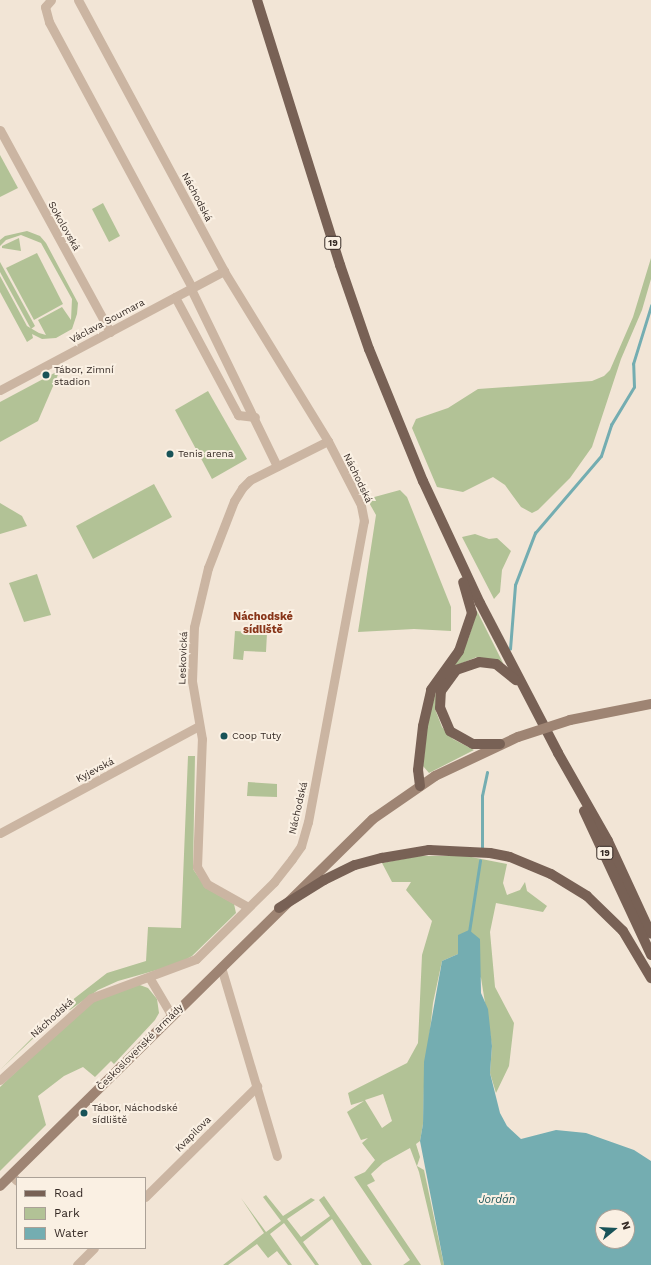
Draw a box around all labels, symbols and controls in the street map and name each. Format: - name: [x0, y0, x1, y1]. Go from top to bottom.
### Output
- street label: Náchodská: [179, 171, 215, 223]
- street label: Sokolovská: [46, 199, 82, 253]
- road number: 19: [324, 236, 342, 250]
- street label: Václava Soumara: [67, 296, 147, 346]
- place label: Tábor, Zimní stadion: [54, 363, 114, 386]
- marker: Tábor, Zimní stadion: [41, 370, 51, 380]
- place label: Tenis arena: [178, 448, 233, 460]
- marker: Tenis arena: [165, 449, 175, 459]
- street label: Náchodská: [341, 451, 375, 505]
- district label: Náchodské sídliště: [233, 611, 293, 637]
- street label: Leskovická: [176, 631, 190, 685]
- place label: Coop Tuty: [232, 730, 281, 742]
- marker: Coop Tuty: [219, 731, 229, 741]
- street label: Kyjevská: [74, 755, 116, 785]
- street label: Náchodská: [286, 781, 310, 835]
- road number: 19: [596, 846, 614, 860]
- street label: Náchodská: [28, 996, 76, 1040]
- street label: Československé armády: [94, 1001, 186, 1093]
- place label: Tábor, Náchodské sídliště: [92, 1101, 178, 1124]
- marker: Tábor, Náchodské sídliště: [79, 1108, 89, 1118]
- street label: Kvapilova: [173, 1114, 213, 1154]
- legend: [16, 1177, 146, 1249]
- text: Road: [54, 1186, 83, 1200]
- water label: Jordán: [479, 1193, 515, 1207]
- text: Park: [54, 1206, 80, 1220]
- north arrow: [595, 1209, 635, 1249]
- text: N: [618, 1220, 633, 1231]
- text: Water: [54, 1226, 88, 1240]

